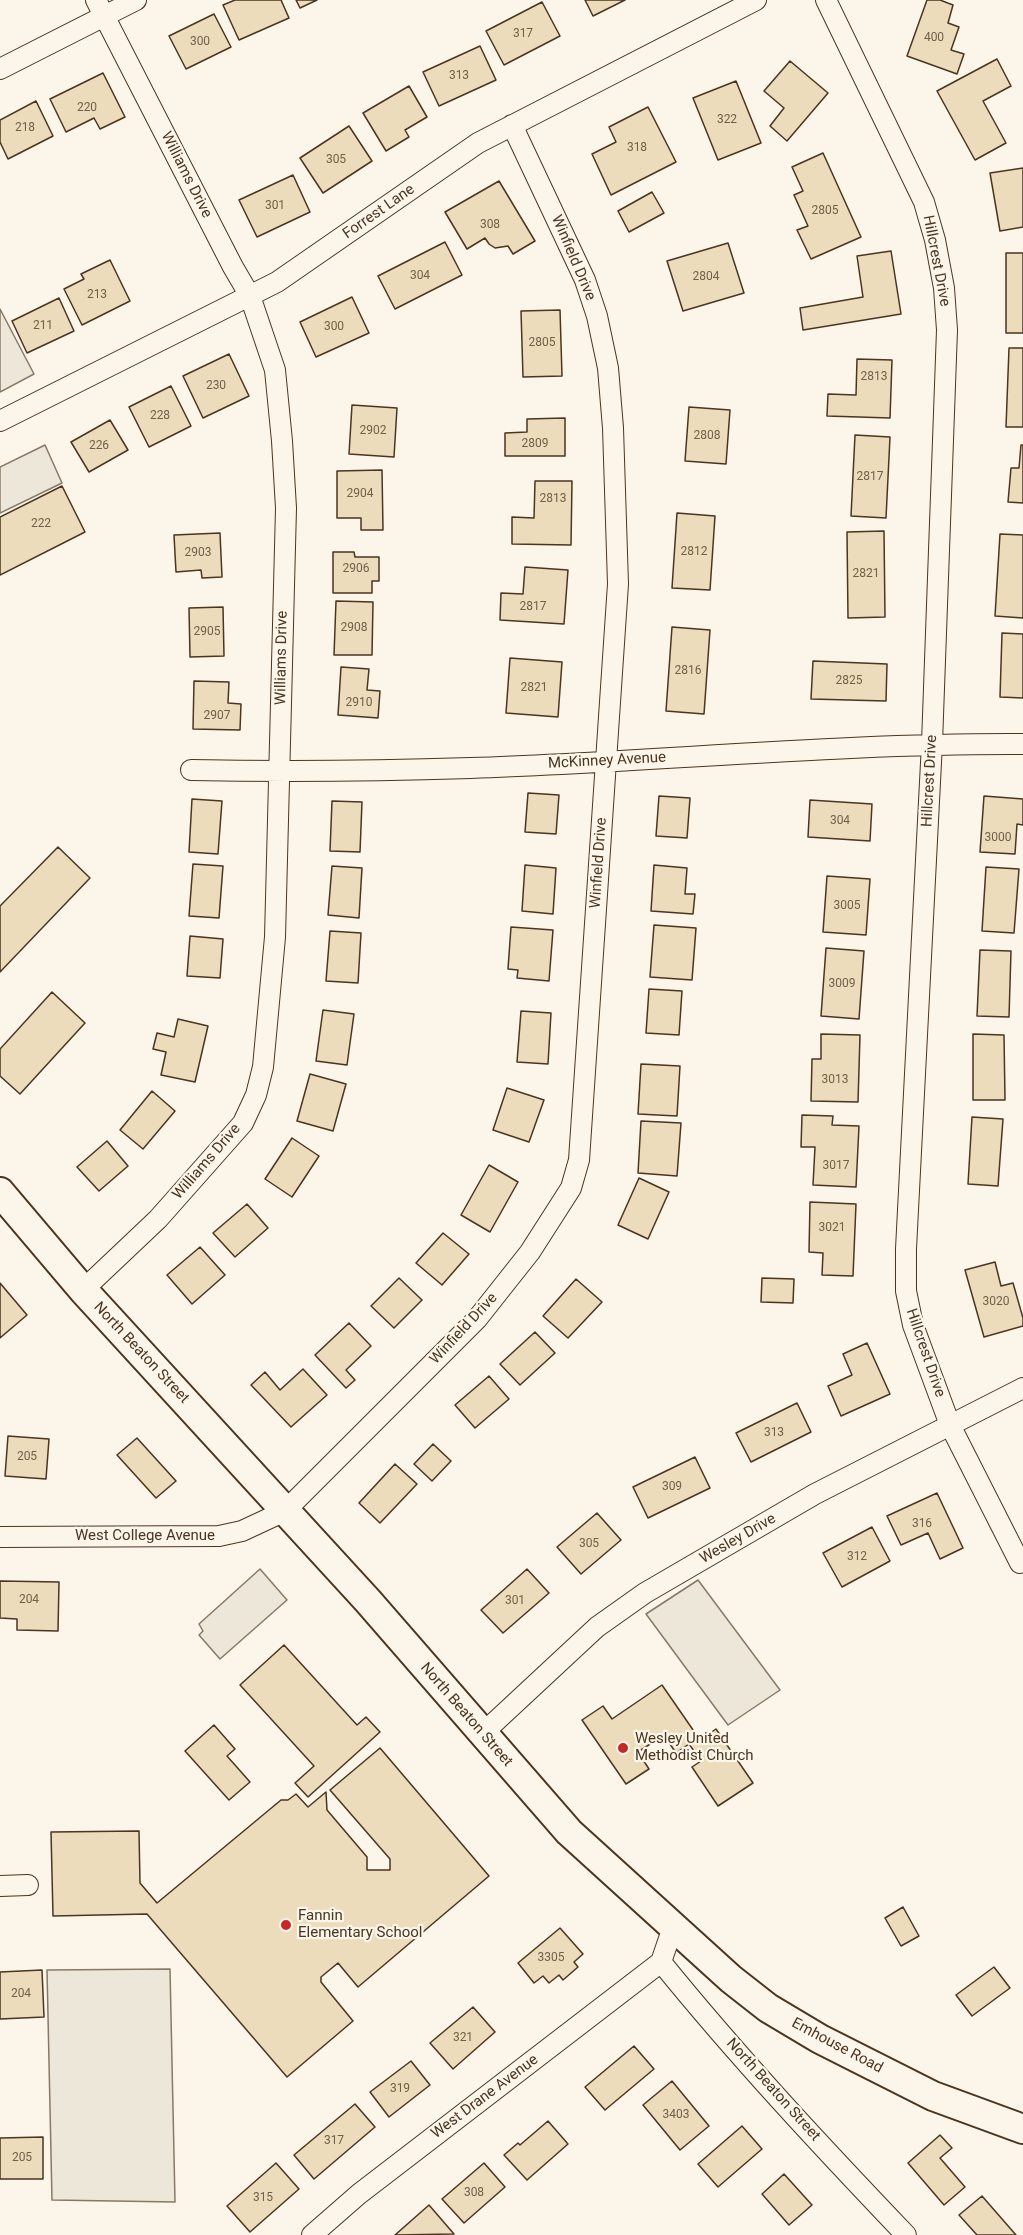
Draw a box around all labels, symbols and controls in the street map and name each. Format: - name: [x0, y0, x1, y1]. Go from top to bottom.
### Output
- house number: 317: [513, 27, 533, 41]
- house number: 400: [924, 31, 944, 45]
- house number: 300: [190, 35, 210, 49]
- house number: 313: [449, 69, 469, 83]
- house number: 220: [77, 101, 97, 115]
- house number: 322: [717, 113, 737, 127]
- house number: 218: [15, 121, 35, 135]
- street label: Williams Drive: [157, 129, 215, 221]
- house number: 318: [627, 141, 647, 155]
- house number: 305: [326, 153, 346, 167]
- street label: Forrest Lane: [340, 181, 418, 243]
- house number: 301: [265, 199, 285, 213]
- house number: 2805: [812, 204, 838, 218]
- street label: Winfield Drive: [547, 213, 599, 303]
- street label: Hillcrest Drive: [918, 214, 954, 308]
- house number: 308: [480, 218, 500, 232]
- house number: 304: [410, 269, 430, 283]
- house number: 2804: [693, 270, 719, 284]
- house number: 213: [87, 288, 107, 302]
- house number: 211: [33, 319, 53, 333]
- house number: 300: [324, 320, 344, 334]
- house number: 2805: [529, 336, 555, 350]
- house number: 2813: [861, 370, 887, 384]
- house number: 230: [206, 379, 226, 393]
- house number: 228: [150, 409, 170, 423]
- house number: 2902: [360, 424, 386, 438]
- house number: 2808: [694, 429, 720, 443]
- house number: 2809: [522, 437, 548, 451]
- house number: 226: [89, 439, 109, 453]
- house number: 2817: [857, 470, 883, 484]
- house number: 2904: [347, 487, 373, 501]
- house number: 2813: [540, 492, 566, 506]
- house number: 222: [31, 517, 51, 531]
- house number: 2812: [681, 545, 707, 559]
- house number: 2903: [185, 546, 211, 560]
- house number: 2906: [343, 562, 369, 576]
- house number: 2821: [853, 567, 879, 581]
- house number: 2817: [520, 600, 546, 614]
- street label: Williams Drive: [272, 611, 292, 705]
- house number: 2908: [341, 621, 367, 635]
- house number: 2905: [194, 625, 220, 639]
- house number: 2816: [675, 664, 701, 678]
- house number: 2825: [836, 674, 862, 688]
- house number: 2821: [521, 681, 547, 695]
- house number: 2910: [346, 696, 372, 710]
- house number: 2907: [204, 709, 230, 723]
- street label: Hillcrest Drive: [919, 734, 941, 828]
- street label: McKinney Avenue: [547, 749, 667, 773]
- house number: 304: [830, 814, 850, 828]
- street label: Winfield Drive: [587, 817, 611, 909]
- house number: 3000: [985, 831, 1011, 845]
- house number: 3005: [834, 899, 860, 913]
- house number: 3009: [829, 977, 855, 991]
- house number: 3013: [822, 1073, 848, 1087]
- street label: Williams Drive: [169, 1120, 245, 1204]
- house number: 3017: [823, 1159, 849, 1173]
- house number: 3021: [819, 1221, 845, 1235]
- street label: Winfield Drive: [426, 1290, 502, 1368]
- house number: 3020: [983, 1295, 1009, 1309]
- street label: North Beaton Street: [89, 1299, 193, 1407]
- street label: Hillcrest Drive: [901, 1306, 949, 1400]
- house number: 313: [764, 1426, 784, 1440]
- house number: 205: [17, 1450, 37, 1464]
- house number: 309: [662, 1480, 682, 1494]
- street label: Wesley Drive: [697, 1510, 779, 1568]
- house number: 316: [912, 1517, 932, 1531]
- street label: West College Avenue: [75, 1527, 215, 1545]
- house number: 305: [579, 1537, 599, 1551]
- house number: 312: [847, 1550, 867, 1564]
- house number: 204: [19, 1593, 39, 1607]
- house number: 301: [505, 1594, 525, 1608]
- street label: North Beaton Street: [416, 1659, 516, 1771]
- place label: Wesley United Methodist Church: [635, 1730, 754, 1765]
- marker: Wesley United Methodist Church: [616, 1741, 630, 1755]
- place label: Fannin Elementary School: [298, 1907, 422, 1942]
- marker: Fannin Elementary School: [279, 1918, 293, 1932]
- house number: 3305: [538, 1951, 564, 1965]
- house number: 204: [11, 1987, 31, 2001]
- street label: Emhouse Road: [788, 2014, 886, 2078]
- house number: 321: [453, 2031, 473, 2045]
- street label: North Beaton Street: [722, 2035, 824, 2145]
- street label: West Drane Avenue: [428, 2051, 542, 2143]
- house number: 319: [390, 2082, 410, 2096]
- house number: 3403: [663, 2108, 689, 2122]
- house number: 317: [324, 2134, 344, 2148]
- house number: 205: [12, 2151, 32, 2165]
- house number: 308: [464, 2186, 484, 2200]
- house number: 315: [253, 2191, 273, 2205]

